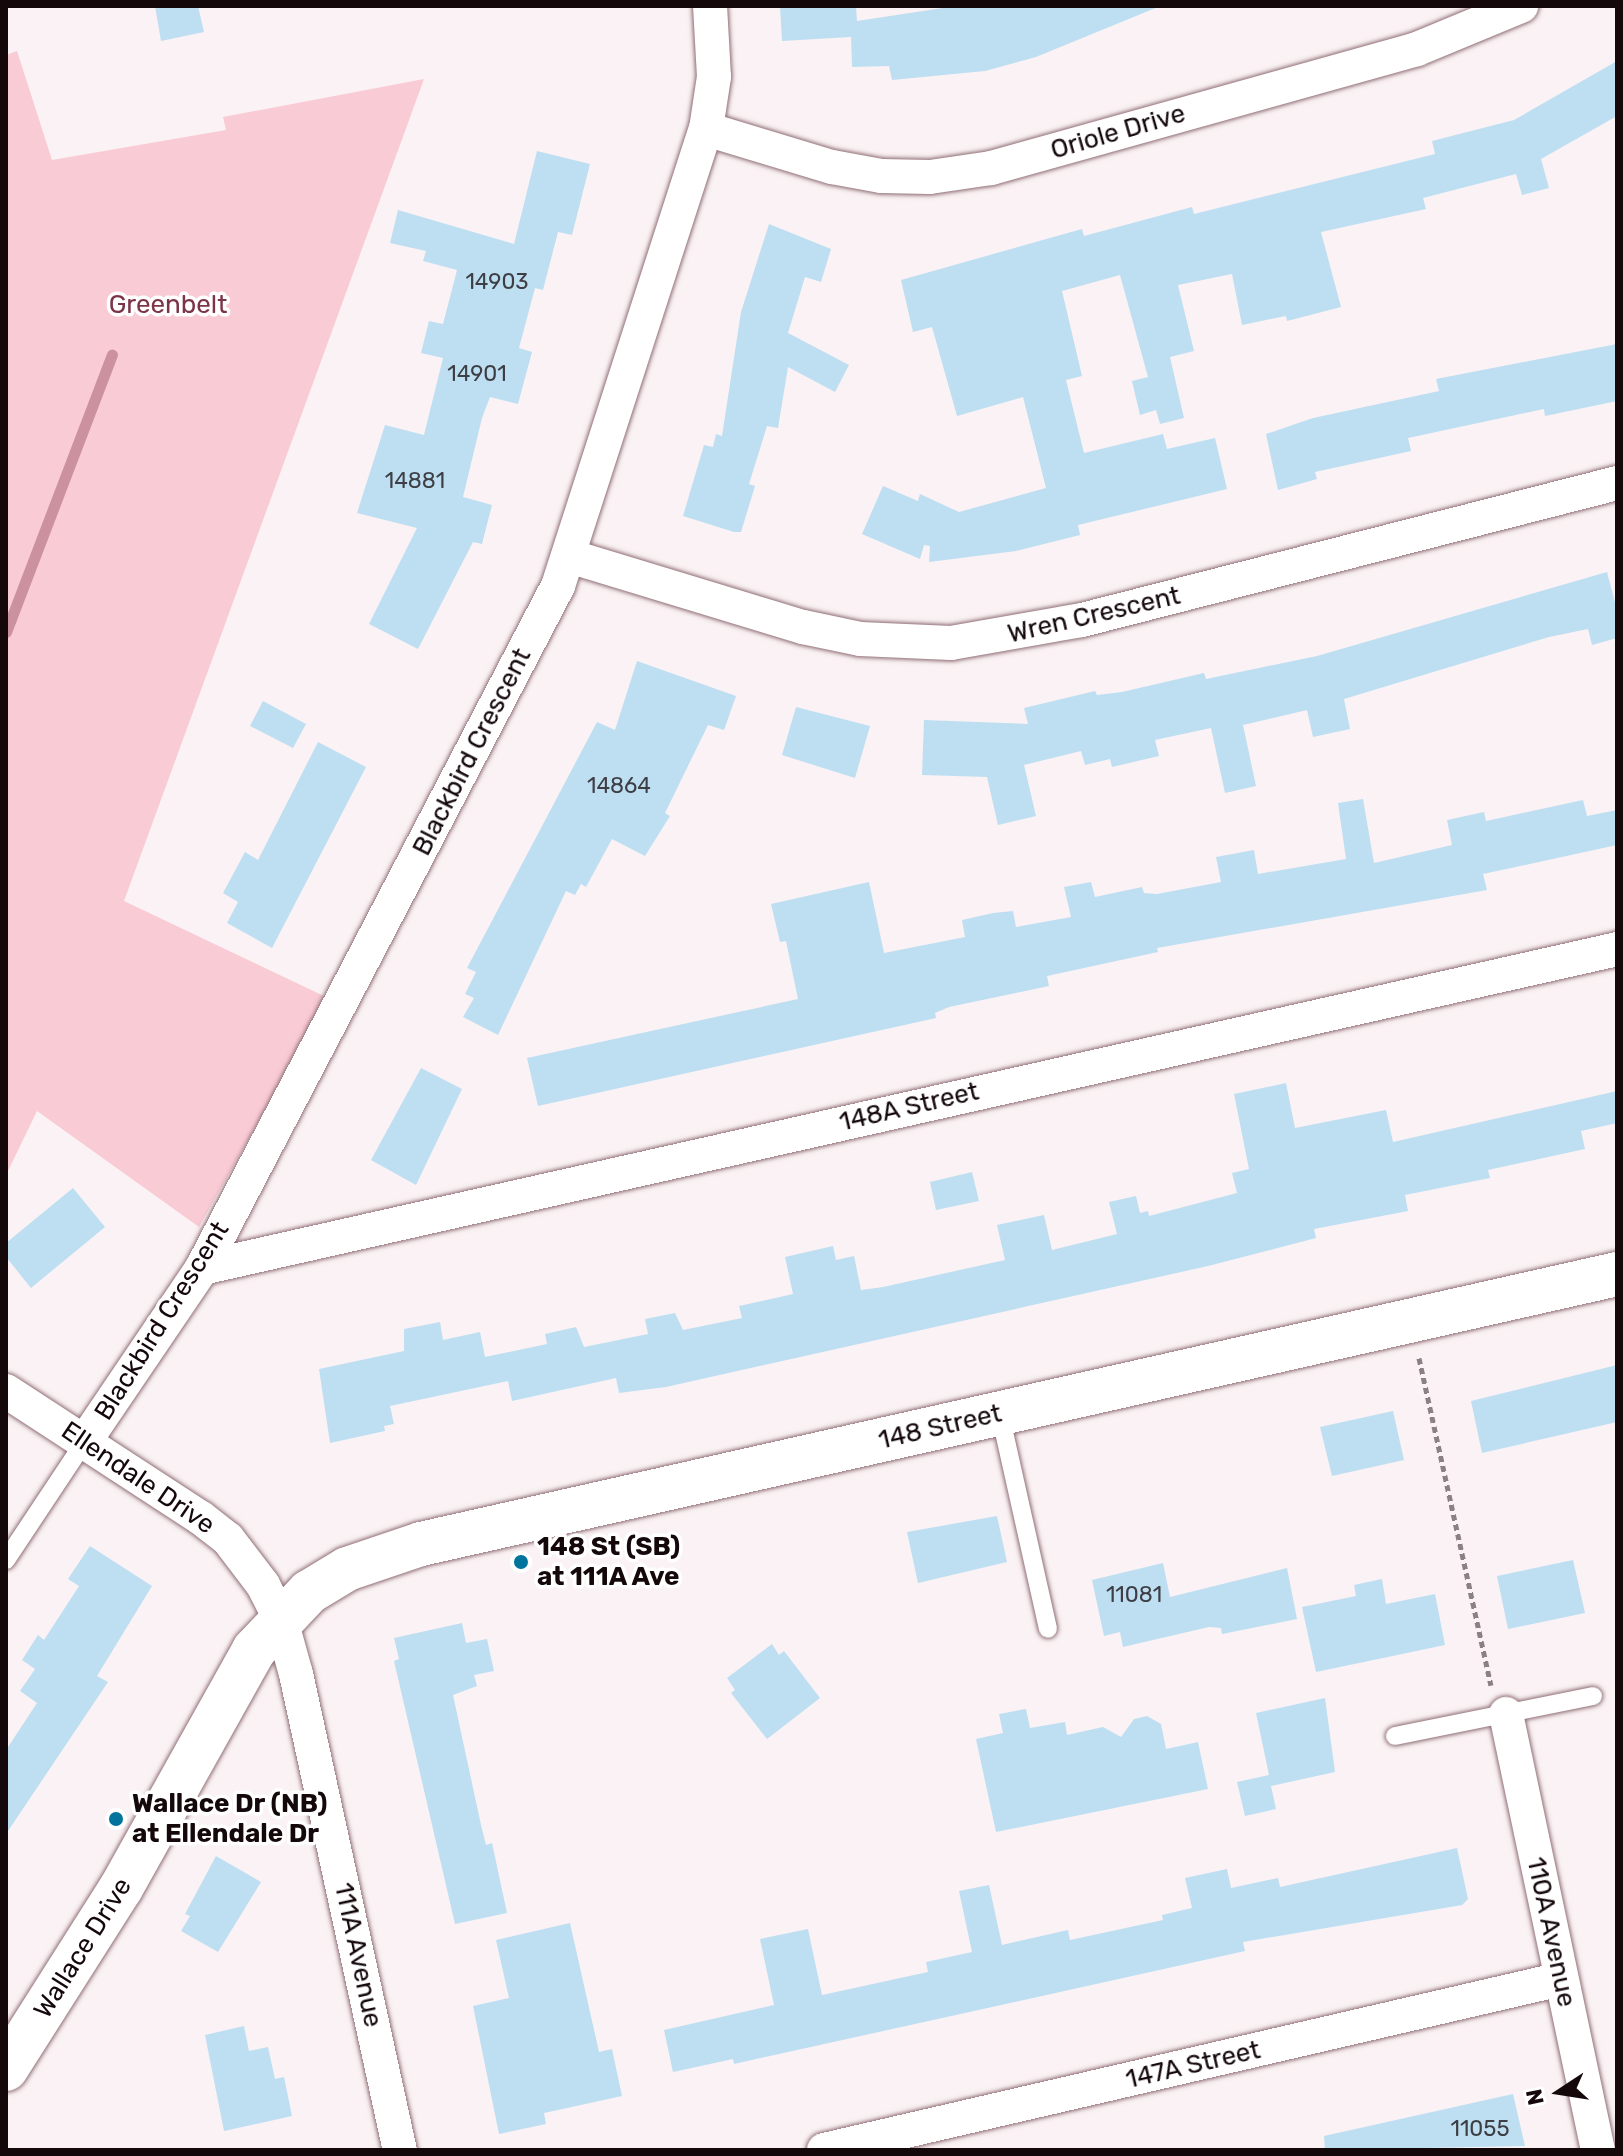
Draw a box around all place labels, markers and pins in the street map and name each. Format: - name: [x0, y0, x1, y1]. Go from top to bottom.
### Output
- place label: 148 St (SB) at 111A Ave: [537, 1531, 681, 1592]
- marker: 148 St (SB) at 111A Ave: [512, 1553, 530, 1571]
- place label: Wallace Dr (NB) at Ellendale Dr: [132, 1788, 328, 1850]
- marker: Wallace Dr (NB) at Ellendale Dr: [107, 1810, 125, 1828]

